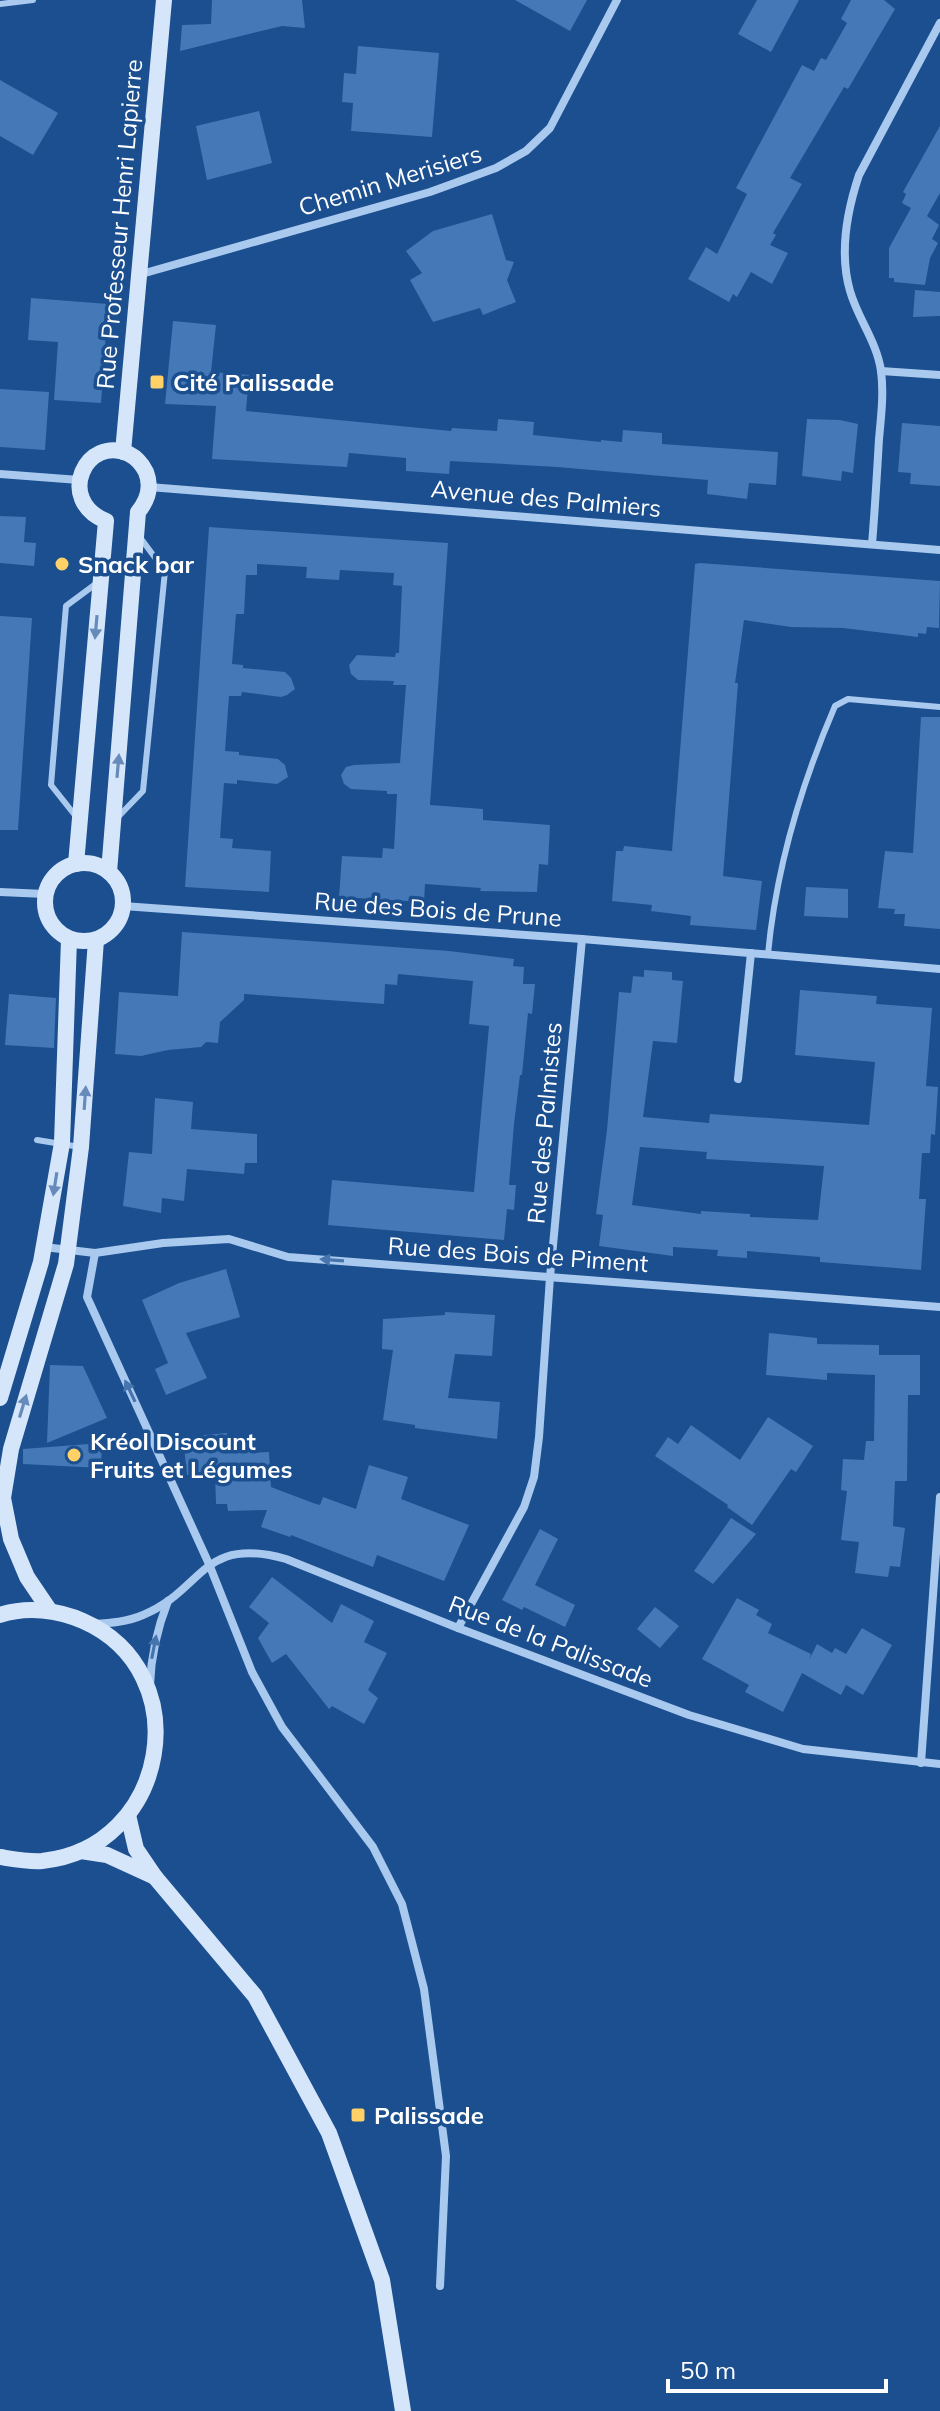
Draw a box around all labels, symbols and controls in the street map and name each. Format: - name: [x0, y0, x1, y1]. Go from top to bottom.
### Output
- street label: Rue Professeur Henri Lapierre: [90, 58, 148, 390]
- street label: Chemin Merisiers: [295, 138, 485, 222]
- place label: Cité Palissade: [173, 367, 334, 397]
- marker: Cité Palissade: [148, 373, 166, 391]
- street label: Avenue des Palmiers: [430, 473, 662, 523]
- place label: Snack bar: [78, 549, 195, 579]
- marker: Snack bar: [53, 555, 71, 573]
- one-way arrow: [89, 615, 102, 640]
- one-way arrow: [111, 753, 124, 778]
- street label: Rue des Bois de Prune: [313, 885, 563, 933]
- street label: Rue des Palmistes: [520, 1021, 568, 1225]
- one-way arrow: [78, 1085, 91, 1110]
- one-way arrow: [48, 1172, 61, 1197]
- street label: Rue des Bois de Piment: [387, 1230, 649, 1278]
- one-way arrow: [319, 1253, 344, 1266]
- one-way arrow: [123, 1379, 136, 1403]
- one-way arrow: [17, 1394, 30, 1418]
- place label: Kréol Discount Fruits et Légumes: [90, 1426, 292, 1484]
- marker: Kréol Discount Fruits et Légumes: [65, 1446, 83, 1464]
- street label: Rue de la Palissade: [445, 1588, 657, 1694]
- one-way arrow: [148, 1634, 160, 1659]
- place label: Palissade: [374, 2100, 484, 2130]
- marker: Palissade: [349, 2106, 367, 2124]
- scale bar: [668, 2343, 886, 2393]
- text: 50 m: [680, 2355, 736, 2385]

